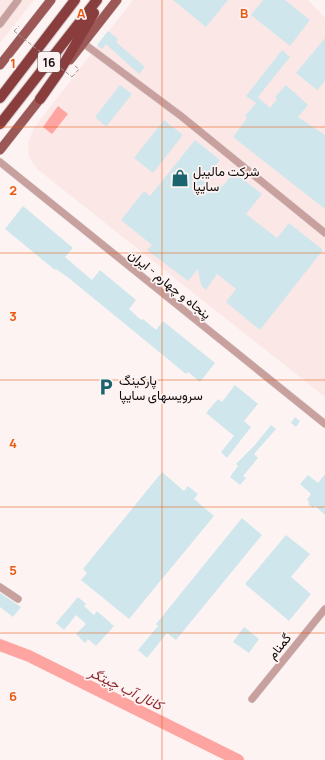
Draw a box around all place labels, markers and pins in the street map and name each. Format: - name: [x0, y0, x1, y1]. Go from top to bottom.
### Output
- place label: شرکت مالیبل سایپا: [193, 162, 260, 196]
- shop icon: شرکت مالیبل سایپا: [170, 168, 190, 188]
- place label: پارکینگ سرویسهای سایپا: [119, 371, 203, 405]
- parking icon: پارکینگ سرویسهای سایپا: [96, 377, 116, 397]

